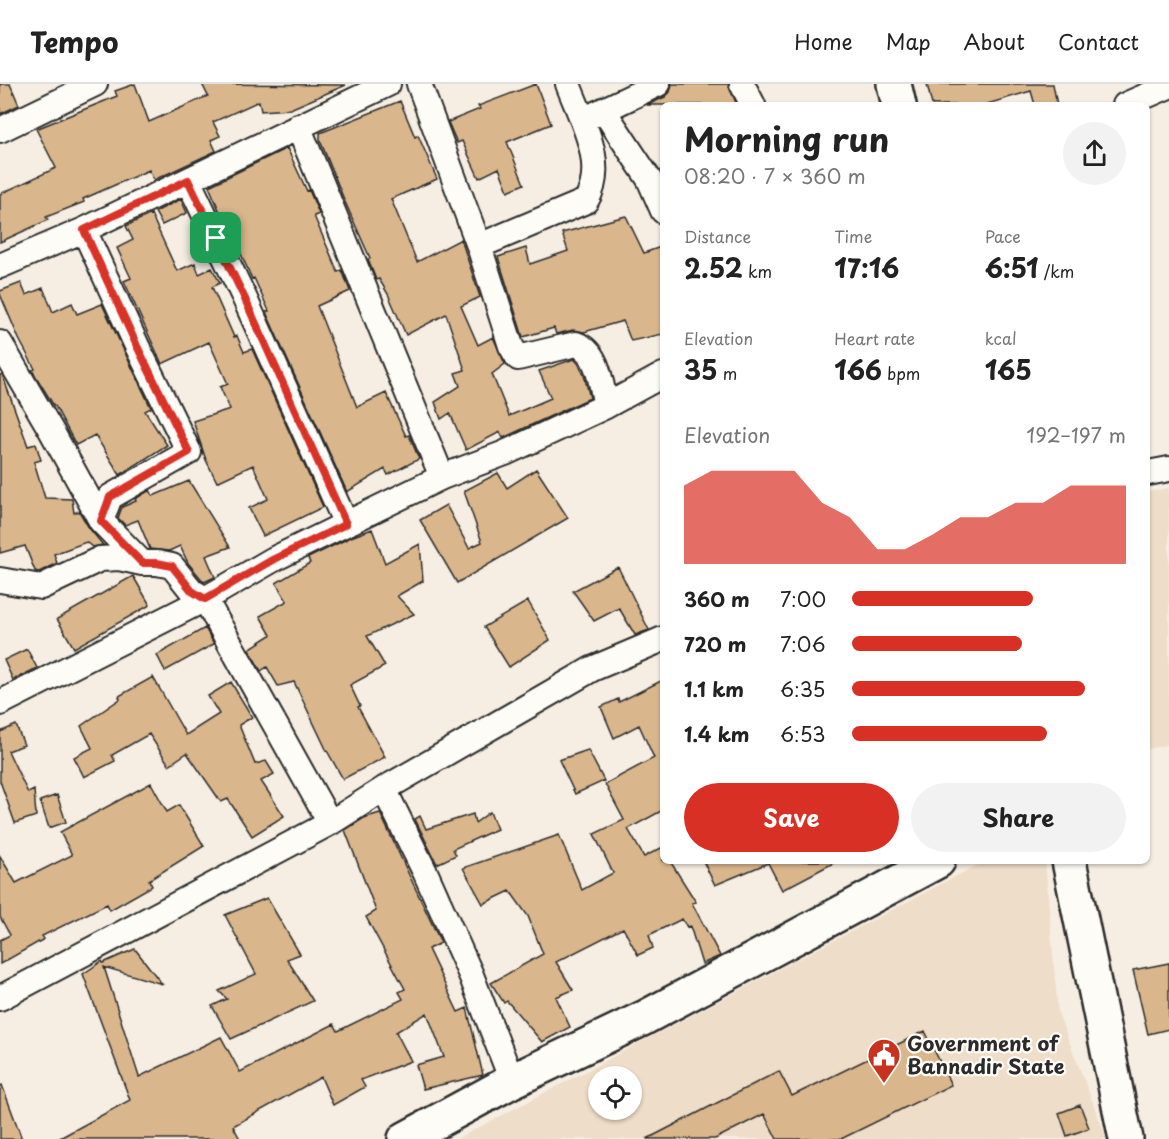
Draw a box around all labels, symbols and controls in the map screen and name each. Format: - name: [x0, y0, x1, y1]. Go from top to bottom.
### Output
- text: Tempo: [30, 20, 118, 63]
- text: Home: [794, 25, 853, 57]
- text: Map: [886, 25, 931, 57]
- text: About: [964, 25, 1025, 57]
- text: Contact: [1058, 25, 1139, 57]
- text: Morning run: [684, 113, 889, 163]
- button: share: [1063, 122, 1126, 185]
- text: 08:20 · 7 × 360 m: [684, 161, 866, 191]
- pin: [190, 212, 241, 263]
- icon: arrive: [199, 221, 232, 254]
- text: Distance: [684, 224, 751, 248]
- text: Time: [834, 224, 872, 248]
- text: Pace: [985, 224, 1021, 248]
- text: 2.52: [684, 248, 743, 287]
- text: 17:16: [834, 248, 899, 287]
- text: 6:51: [985, 248, 1039, 287]
- text: km: [743, 259, 772, 283]
- text: /km: [1039, 259, 1074, 283]
- text: Elevation: [684, 326, 753, 350]
- text: Heart rate: [834, 326, 915, 350]
- text: kcal: [985, 326, 1017, 350]
- text: 35: [684, 350, 718, 389]
- text: 166: [834, 350, 882, 389]
- text: 165: [985, 350, 1032, 389]
- text: m: [718, 361, 737, 385]
- text: bpm: [882, 361, 920, 385]
- text: Elevation: [684, 420, 770, 450]
- text: 192–197 m: [1026, 420, 1126, 450]
- text: 360 m: [684, 584, 750, 614]
- text: 7:00: [780, 584, 826, 614]
- text: 720 m: [684, 629, 746, 659]
- text: 7:06: [780, 629, 825, 659]
- text: 1.1 km: [684, 674, 744, 704]
- text: 6:35: [780, 674, 825, 704]
- text: 1.4 km: [684, 719, 750, 749]
- text: 6:53: [780, 719, 825, 749]
- button: Save: [684, 783, 899, 852]
- button: Share: [911, 783, 1126, 852]
- place label: Government of Bannadir State: [907, 1028, 1065, 1081]
- public building icon: Government of Bannadir State: [866, 1037, 902, 1084]
- map controls: [588, 1066, 642, 1120]
- button: locate: [588, 1066, 642, 1120]

